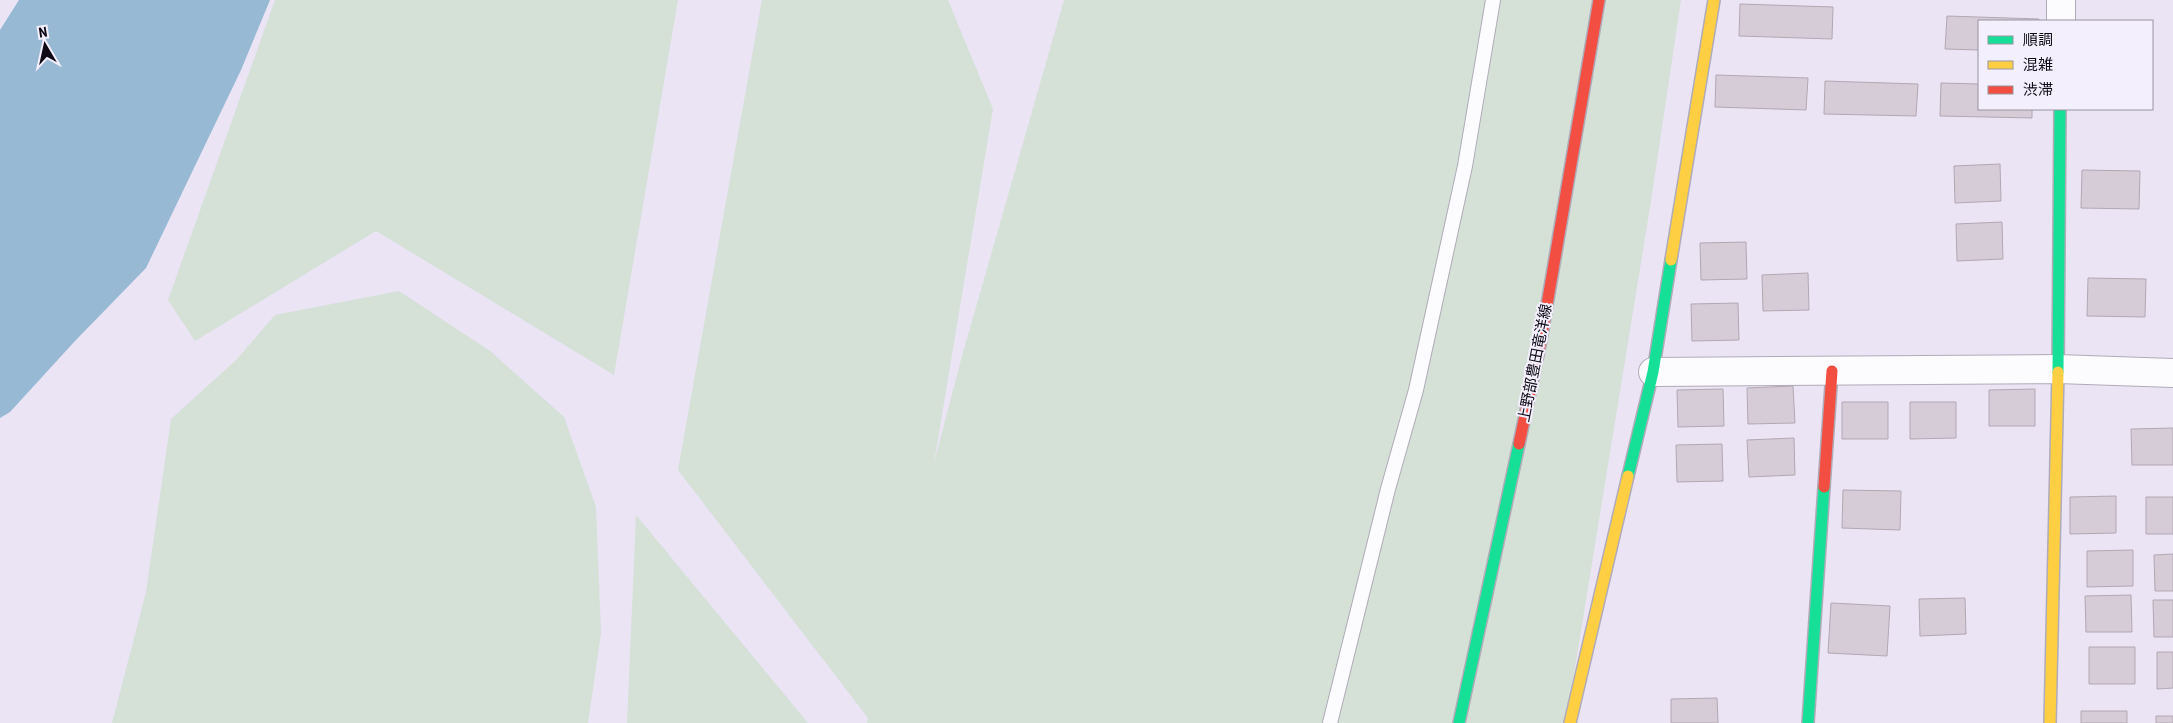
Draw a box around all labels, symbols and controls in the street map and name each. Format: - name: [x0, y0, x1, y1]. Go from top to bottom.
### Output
- north arrow: [20, 20, 70, 70]
- legend: [1978, 20, 2153, 110]
- text: N: [37, 24, 48, 41]
- text: 順調: [2023, 31, 2053, 49]
- text: 混雑: [2023, 56, 2053, 74]
- text: 渋滞: [2023, 81, 2053, 99]
- street label: 上野部豊田竜洋線: [1515, 302, 1555, 424]

